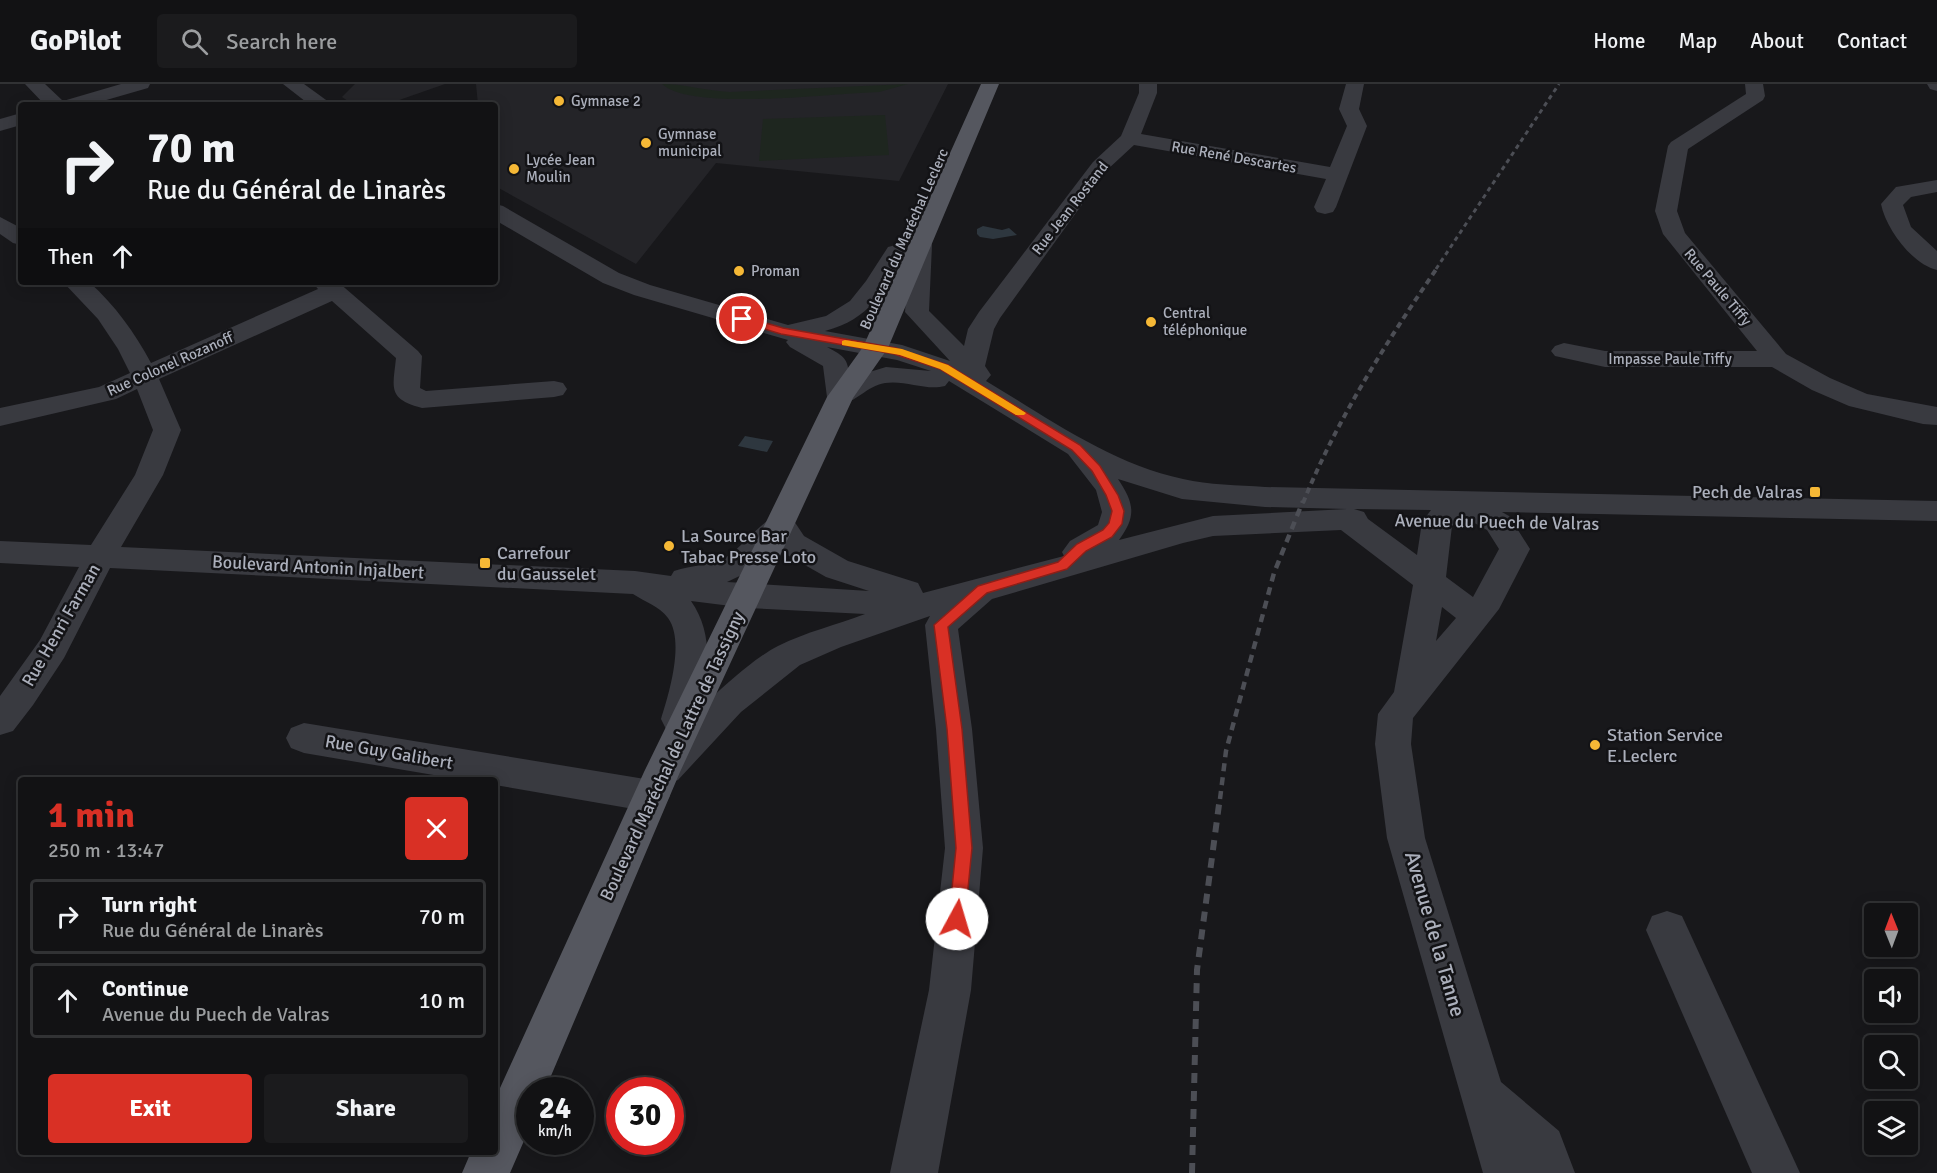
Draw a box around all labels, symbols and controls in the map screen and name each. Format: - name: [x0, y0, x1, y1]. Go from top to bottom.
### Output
- search box: [157, 14, 577, 68]
- text: GoPilot: [30, 24, 121, 58]
- icon: search: [178, 25, 211, 58]
- text: Search here: [226, 28, 337, 55]
- text: Home: [1593, 28, 1646, 54]
- text: Map: [1679, 28, 1717, 54]
- text: About: [1750, 28, 1804, 54]
- text: Contact: [1837, 28, 1907, 54]
- place label: Gymnase 2: [571, 92, 641, 110]
- marker: Gymnase 2: [552, 94, 566, 108]
- text: 70 m: [147, 123, 236, 174]
- place label: Gymnase municipal: [658, 125, 722, 160]
- icon: right: [48, 126, 126, 204]
- marker: Gymnase municipal: [639, 136, 653, 150]
- street label: Rue René Descartes: [1170, 137, 1298, 177]
- street label: Boulevard du Maréchal Leclerc: [856, 146, 952, 332]
- place label: Lycée Jean Moulin: [526, 151, 595, 186]
- street label: Rue Jean Rostand: [1028, 158, 1112, 258]
- marker: Lycée Jean Moulin: [507, 162, 521, 176]
- text: Rue du Général de Linarès: [147, 174, 446, 207]
- icon: ahead: [106, 240, 139, 273]
- text: Then: [48, 243, 94, 270]
- street label: Rue Paule Tiffy: [1681, 245, 1755, 329]
- place label: Proman: [751, 262, 800, 280]
- marker: Proman: [732, 264, 746, 278]
- pin: [716, 293, 767, 344]
- icon: arrive: [725, 302, 758, 335]
- place label: Central téléphonique: [1163, 304, 1247, 339]
- marker: Central téléphonique: [1144, 315, 1158, 329]
- street label: Rue Colonel Rozanoff: [104, 328, 237, 400]
- street label: Impasse Paule Tiffy: [1608, 350, 1732, 368]
- place label: Pech de Valras: [1692, 481, 1803, 503]
- marker: Pech de Valras: [1808, 485, 1822, 499]
- street label: Avenue du Puech de Valras: [1394, 509, 1600, 535]
- place label: La Source Bar Tabac Presse Loto: [681, 525, 816, 568]
- marker: La Source Bar Tabac Presse Loto: [662, 539, 676, 553]
- place label: Carrefour du Gausselet: [497, 542, 596, 585]
- street label: Boulevard Antonin Injalbert: [211, 550, 425, 584]
- marker: Carrefour du Gausselet: [478, 556, 492, 570]
- street label: Rue Henri Farman: [17, 560, 105, 690]
- street label: Boulevard Maréchal de Lattre de Tassigny: [595, 607, 749, 904]
- place label: Station Service E.Leclerc: [1607, 724, 1723, 767]
- street label: Rue Guy Galibert: [323, 730, 455, 774]
- marker: Station Service E.Leclerc: [1588, 738, 1602, 752]
- text: 1 min: [48, 793, 135, 838]
- button: close: [405, 797, 468, 860]
- text: 250 m · 13:47: [48, 838, 164, 863]
- street label: Avenue de la Tanne: [1399, 848, 1471, 1020]
- position arrow: [925, 887, 989, 951]
- text: Turn right: [102, 891, 197, 918]
- icon: right: [51, 900, 84, 933]
- text: 70 m: [419, 903, 465, 930]
- north arrow: [1864, 903, 1918, 957]
- map controls: [1864, 903, 1918, 1155]
- text: Rue du Général de Linarès: [102, 918, 324, 943]
- button: sound: [1864, 969, 1918, 1023]
- text: Continue: [102, 975, 189, 1002]
- icon: ahead: [51, 984, 84, 1017]
- text: 10 m: [419, 987, 465, 1014]
- text: Avenue du Puech de Valras: [102, 1002, 329, 1027]
- button: search: [1864, 1035, 1918, 1089]
- button: Exit: [48, 1074, 252, 1143]
- button: Share: [264, 1074, 468, 1143]
- speed limit sign: 30: [606, 1077, 684, 1155]
- text: 24: [539, 1090, 571, 1127]
- button: layers: [1864, 1101, 1918, 1155]
- text: km/h: [538, 1122, 572, 1140]

